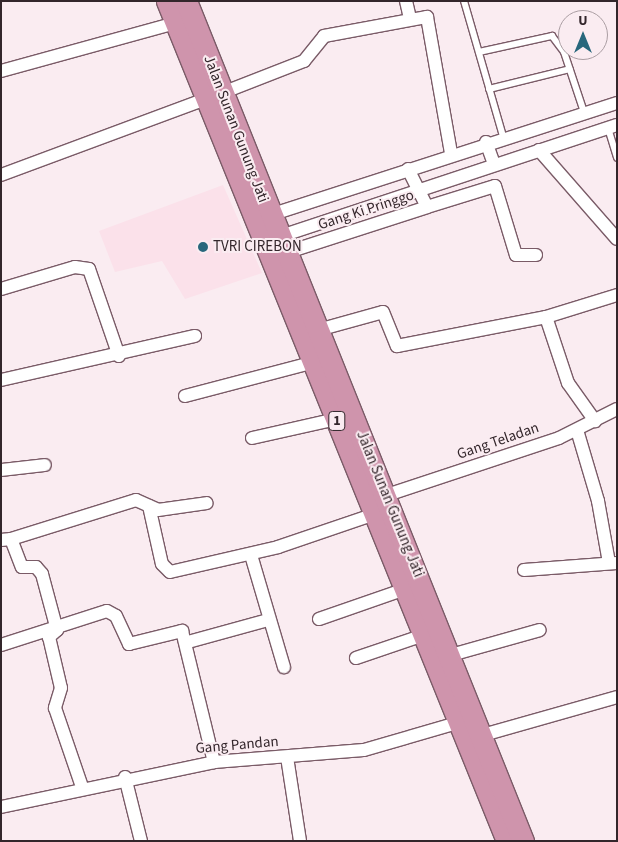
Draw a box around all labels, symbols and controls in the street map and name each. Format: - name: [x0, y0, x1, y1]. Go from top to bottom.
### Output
- north arrow: [558, 10, 608, 60]
- text: U: [578, 11, 588, 31]
- street label: Jalan Sunan Gunung Jati: [200, 53, 272, 205]
- street label: Gang Ki Pringgo: [316, 186, 416, 234]
- place label: TVRI CIREBON: [213, 238, 302, 256]
- marker: TVRI CIREBON: [197, 241, 209, 253]
- road number: 1: [328, 410, 346, 432]
- street label: Gang Teladan: [455, 419, 541, 463]
- street label: Jalan Sunan Gunung Jati: [352, 428, 428, 580]
- street label: Gang Pandan: [195, 732, 279, 758]

